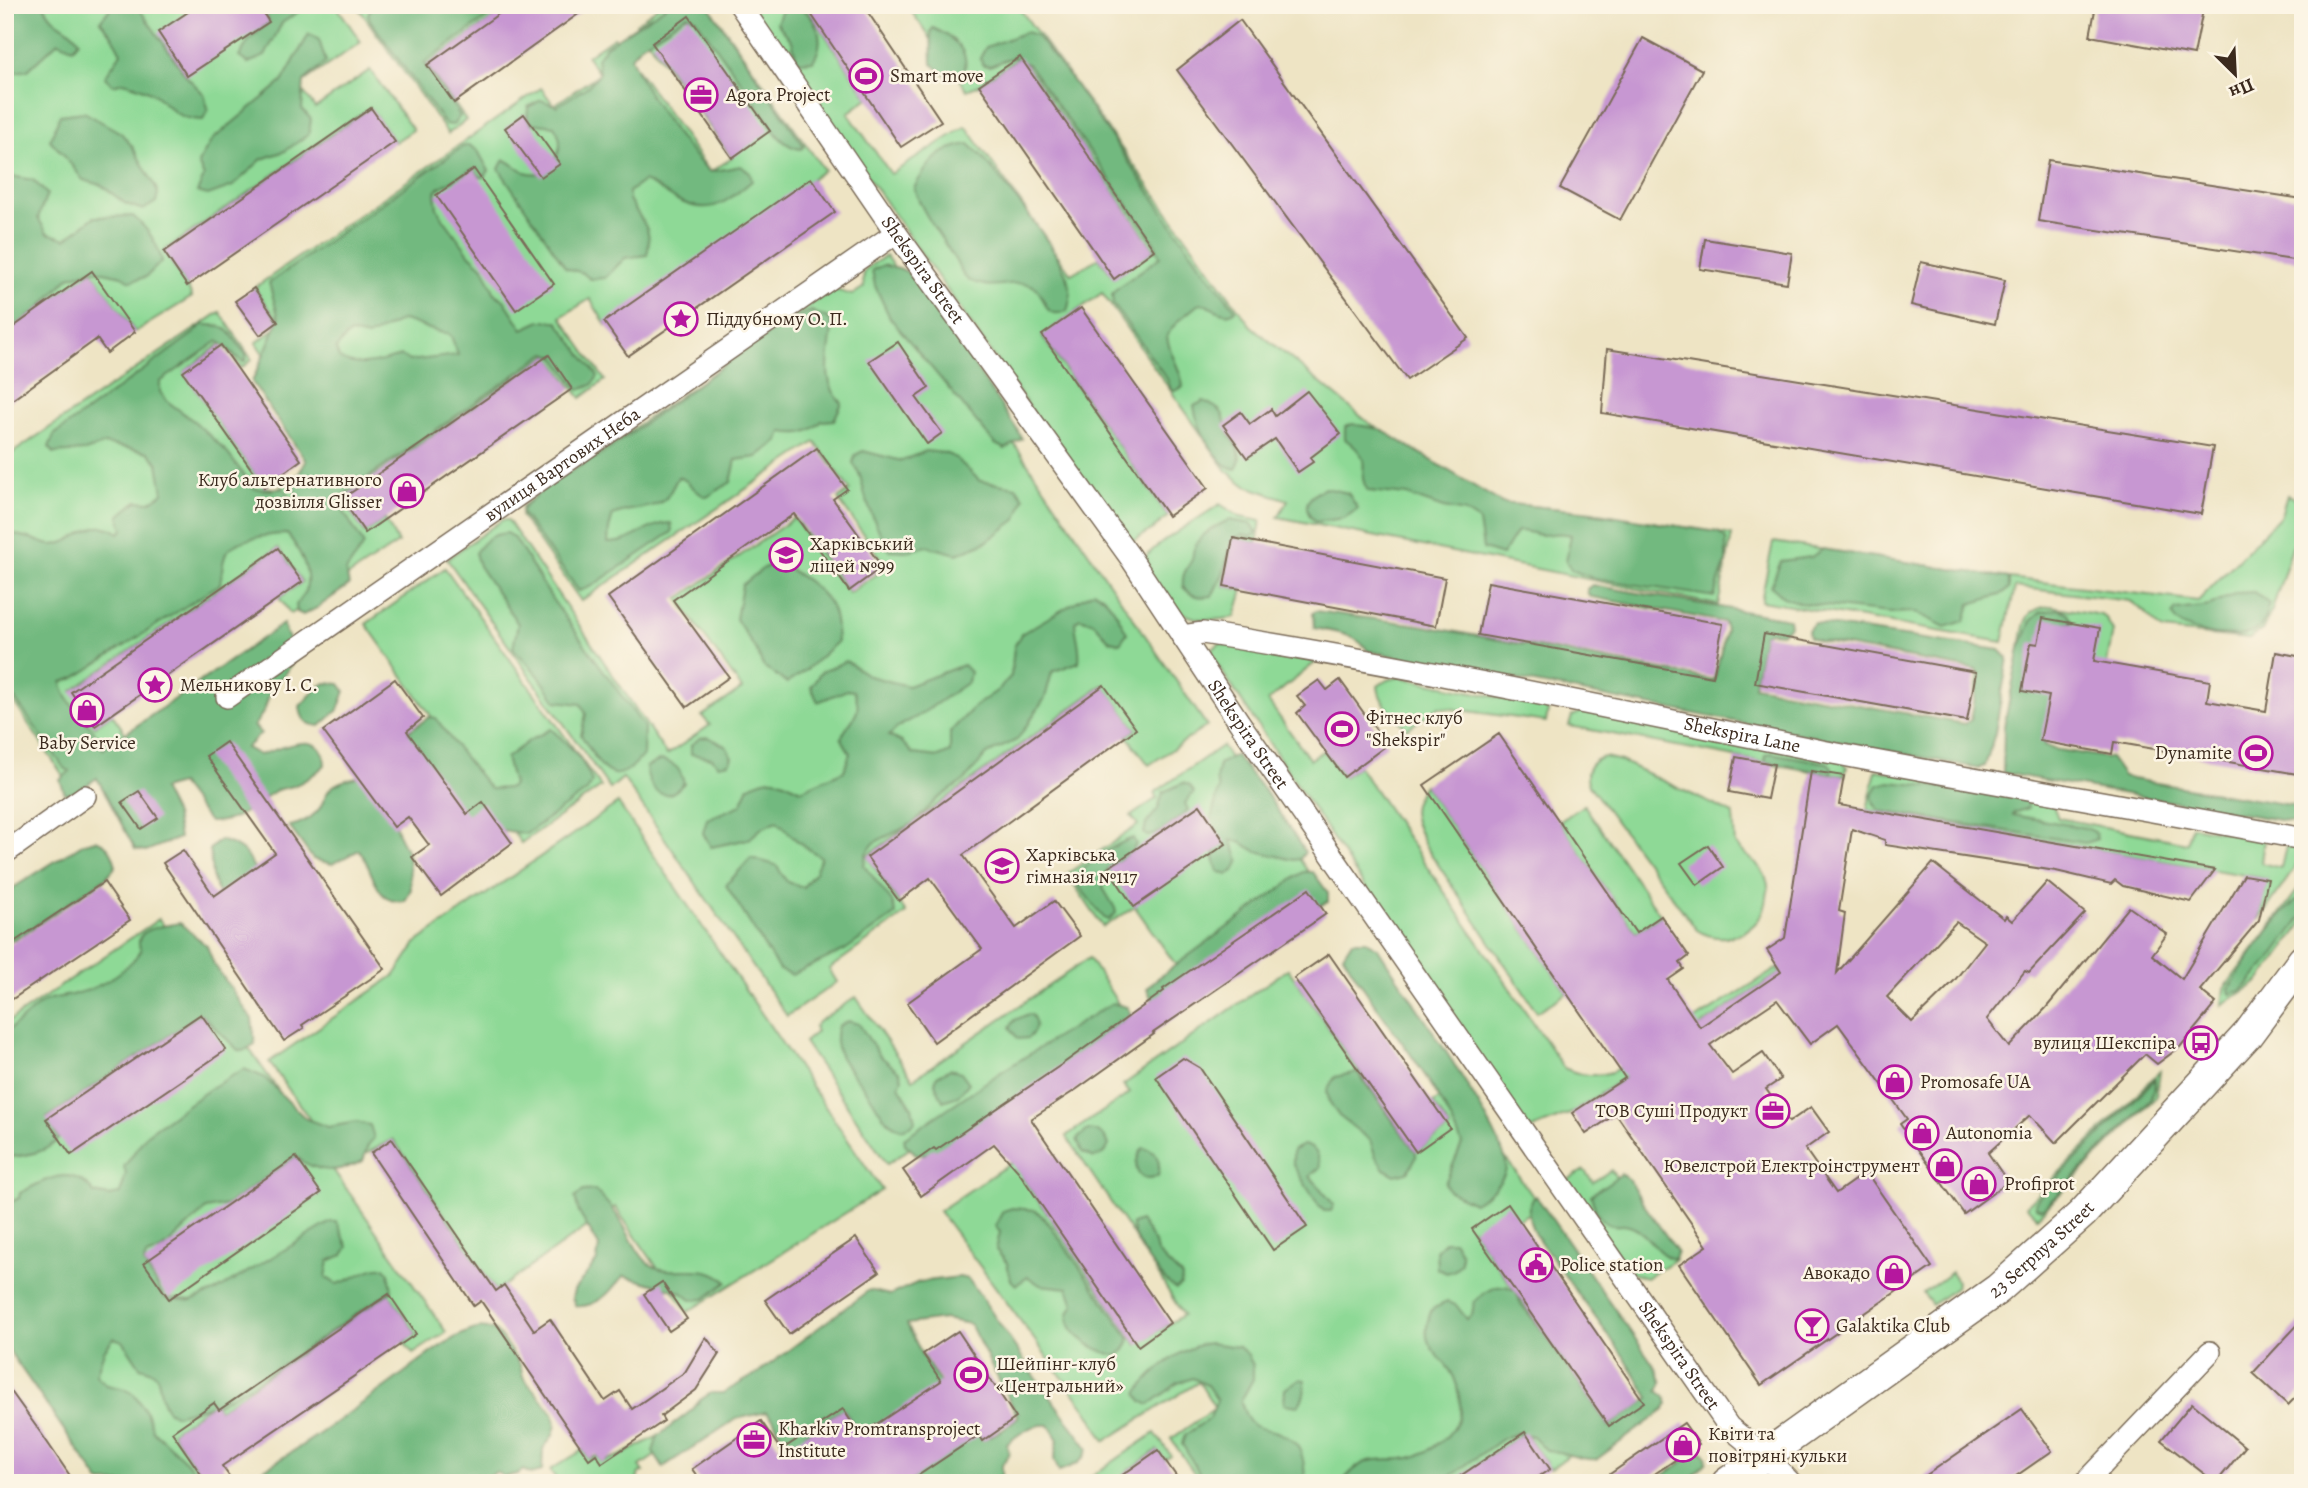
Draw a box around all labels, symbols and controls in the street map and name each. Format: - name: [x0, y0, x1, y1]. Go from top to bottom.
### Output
- north arrow: [2200, 38, 2270, 108]
- sports icon: Smart move: [847, 57, 885, 95]
- place label: Smart move: [890, 63, 983, 89]
- text: Пн: [2225, 72, 2258, 106]
- office icon: Agora Project: [682, 76, 720, 114]
- place label: Agora Project: [725, 82, 830, 108]
- street label: Shekspira Street: [875, 211, 971, 329]
- place icon: Піддубному О. П.: [662, 300, 700, 338]
- place label: Піддубному О. П.: [706, 306, 848, 332]
- street label: вулиця Вартових Неба: [479, 401, 646, 528]
- place label: Клуб альтернативного дозвілля Glisser: [198, 467, 382, 515]
- shop icon: Клуб альтернативного дозвілля Glisser: [388, 472, 426, 510]
- place label: Харківський ліцей №99: [810, 531, 914, 579]
- school or university icon: Харківський ліцей №99: [767, 536, 805, 574]
- place icon: Мельникову І. С.: [136, 666, 174, 704]
- place label: Мельникову І. С.: [180, 672, 318, 698]
- street label: Shekspira Street: [1201, 674, 1295, 794]
- shop icon: Baby Service: [68, 691, 106, 729]
- place label: Фітнес клуб "Shekspir": [1366, 705, 1463, 753]
- sports icon: Фітнес клуб "Shekspir": [1323, 710, 1361, 748]
- street label: Shekspira Lane: [1682, 710, 1803, 759]
- place label: Baby Service: [38, 730, 136, 756]
- sports icon: Dynamite: [2237, 734, 2275, 772]
- place label: Dynamite: [2155, 740, 2232, 766]
- place label: Харківська гімназія №117: [1026, 842, 1137, 890]
- school or university icon: Харківська гімназія №117: [983, 847, 1021, 885]
- bus stop icon: вулиця Шекспіра: [2182, 1024, 2220, 1062]
- place label: вулиця Шекспіра: [2033, 1030, 2176, 1056]
- shop icon: Promosafe UA: [1876, 1063, 1914, 1101]
- place label: Promosafe UA: [1920, 1069, 2032, 1095]
- office icon: ТОВ Суші Продукт: [1754, 1092, 1792, 1130]
- place label: ТОВ Суші Продукт: [1595, 1098, 1749, 1124]
- shop icon: Autonomia: [1903, 1114, 1941, 1152]
- place label: Autonomia: [1945, 1120, 2033, 1146]
- shop icon: Ювелстрой Електроінструмент: [1926, 1147, 1964, 1185]
- place label: Ювелстрой Електроінструмент: [1663, 1153, 1921, 1179]
- shop icon: Profiprot: [1960, 1165, 1998, 1203]
- place label: Profiprot: [2004, 1171, 2075, 1197]
- street label: 23 Serpnya Street: [1984, 1196, 2100, 1304]
- public building icon: Police station: [1517, 1246, 1555, 1284]
- place label: Police station: [1560, 1252, 1663, 1278]
- shop icon: Авокадо: [1875, 1254, 1913, 1292]
- place label: Авокадо: [1802, 1260, 1870, 1286]
- street label: Shekspira Street: [1632, 1296, 1726, 1415]
- bar icon: Galaktika Club: [1793, 1307, 1831, 1345]
- place label: Galaktika Club: [1836, 1313, 1950, 1339]
- place label: Шейпінг-клуб «Центральний»: [996, 1351, 1124, 1399]
- sports icon: Шейпінг-клуб «Центральний»: [952, 1356, 990, 1394]
- place label: Kharkiv Promtransproject Institute: [778, 1416, 980, 1464]
- office icon: Kharkiv Promtransproject Institute: [735, 1421, 773, 1459]
- place label: Квіти та повітряні кульки: [1708, 1421, 1847, 1469]
- shop icon: Квіти та повітряні кульки: [1664, 1426, 1702, 1464]

